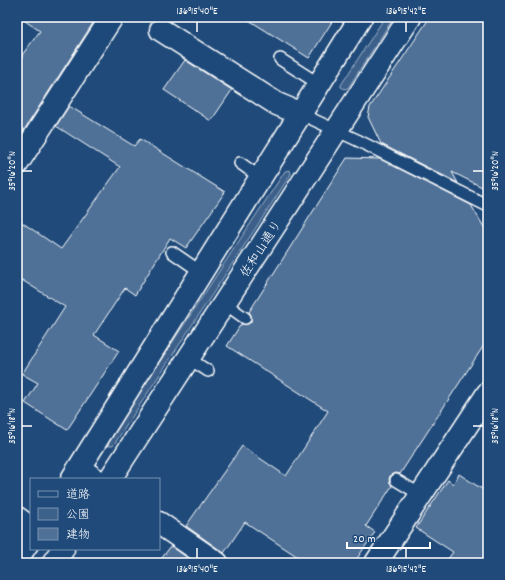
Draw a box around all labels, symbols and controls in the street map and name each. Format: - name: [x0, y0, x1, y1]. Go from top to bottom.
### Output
- text: 136°15'40"E: [176, 5, 218, 19]
- text: 136°15'42"E: [386, 5, 427, 19]
- text: 35°16'20"N: [6, 151, 20, 191]
- text: 35°16'20"N: [489, 151, 503, 191]
- street label: 佐和山通り: [236, 217, 288, 282]
- text: 35°16'18"N: [6, 408, 20, 444]
- text: 35°16'18"N: [489, 408, 503, 444]
- legend: [30, 478, 160, 550]
- text: 道路: [66, 487, 90, 504]
- text: 公園: [66, 507, 90, 524]
- scale bar: [347, 524, 430, 550]
- text: 建物: [66, 527, 90, 544]
- text: 20 m: [353, 531, 376, 548]
- text: 136°15'40"E: [176, 563, 218, 577]
- text: 136°15'42"E: [386, 563, 427, 577]

